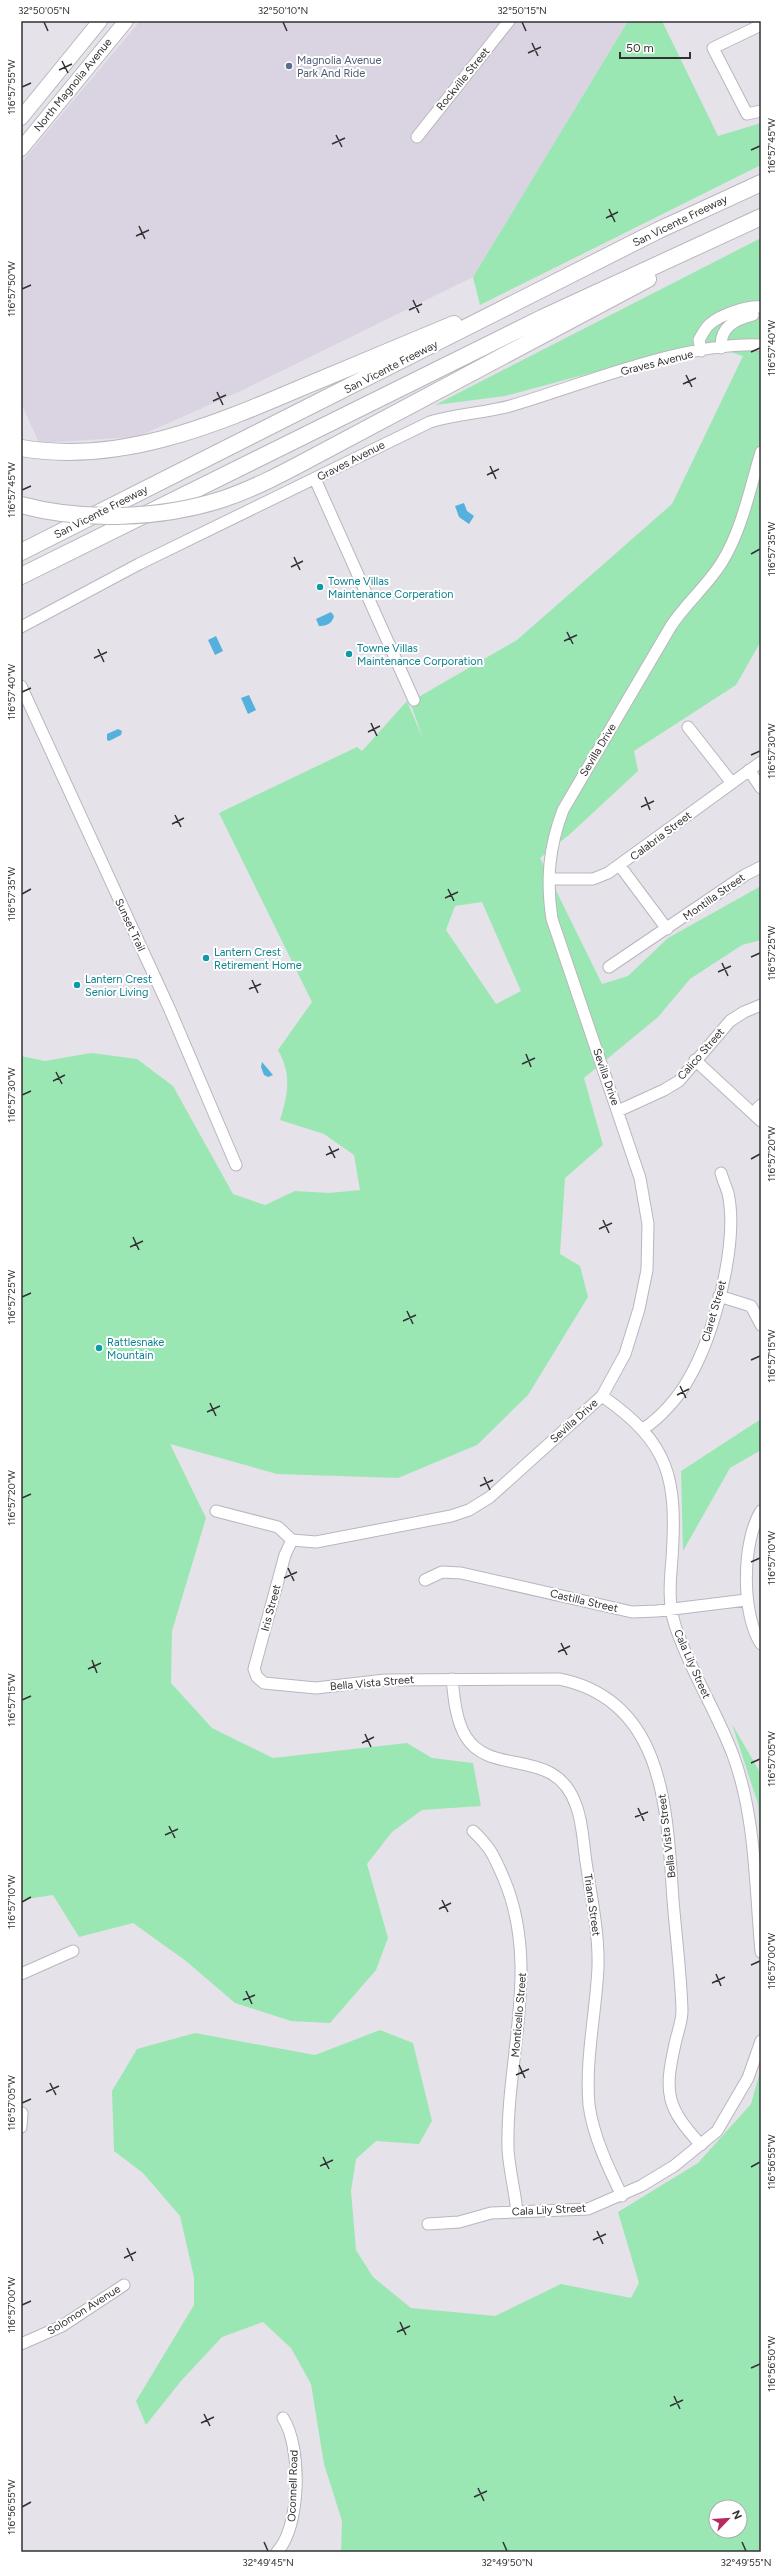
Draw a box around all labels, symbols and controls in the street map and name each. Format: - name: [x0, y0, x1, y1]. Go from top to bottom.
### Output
- text: 32°50'05"N: [18, 4, 70, 17]
- text: 32°50'10"N: [258, 4, 308, 17]
- text: 32°50'15"N: [497, 4, 547, 17]
- scale bar: [620, 34, 690, 60]
- street label: North Magnolia Avenue: [31, 36, 115, 134]
- text: 50 m: [626, 41, 654, 55]
- street label: Rockville Street: [434, 45, 492, 113]
- place label: Magnolia Avenue Park And Ride: [297, 54, 381, 80]
- text: 116°57'55"W: [5, 59, 18, 115]
- marker: Magnolia Avenue Park And Ride: [284, 61, 294, 71]
- text: 116°57'45"W: [765, 118, 778, 174]
- street label: San Vicente Freeway: [631, 192, 730, 250]
- text: 116°57'50"W: [5, 261, 18, 317]
- text: 116°57'40"W: [765, 320, 778, 376]
- street label: San Vicente Freeway: [342, 338, 440, 396]
- street label: Graves Avenue: [619, 348, 695, 378]
- street label: Graves Avenue: [315, 438, 387, 484]
- text: 116°57'45"W: [5, 462, 18, 518]
- street label: San Vicente Freeway: [52, 483, 150, 541]
- text: 116°57'35"W: [765, 521, 778, 576]
- place label: Towne Villas Maintenance Corperation: [328, 575, 453, 601]
- marker: Towne Villas Maintenance Corperation: [315, 582, 325, 592]
- place label: Towne Villas Maintenance Corporation: [357, 642, 483, 668]
- marker: Towne Villas Maintenance Corporation: [344, 649, 354, 659]
- text: 116°57'40"W: [5, 664, 18, 720]
- street label: Sevilla Drive: [577, 721, 619, 779]
- text: 116°57'30"W: [765, 723, 778, 779]
- street label: Calabria Street: [628, 809, 694, 863]
- text: 116°57'35"W: [5, 866, 18, 921]
- street label: Montilla Street: [681, 871, 747, 923]
- street label: Sunset Trail: [112, 896, 148, 954]
- text: 116°57'25"W: [765, 925, 778, 980]
- place label: Lantern Crest Retirement Home: [214, 946, 302, 972]
- marker: Lantern Crest Retirement Home: [201, 953, 211, 963]
- place label: Lantern Crest Senior Living: [85, 973, 152, 999]
- marker: Lantern Crest Senior Living: [72, 980, 82, 990]
- street label: Calico Street: [675, 1025, 727, 1083]
- street label: Sevilla Drive: [590, 1047, 622, 1107]
- text: 116°57'30"W: [5, 1067, 18, 1123]
- text: 116°57'20"W: [765, 1126, 778, 1182]
- text: 116°57'25"W: [5, 1269, 18, 1324]
- street label: Claret Street: [699, 1279, 729, 1343]
- text: 116°57'15"W: [765, 1329, 778, 1383]
- place label: Rattlesnake Mountain: [107, 1336, 164, 1362]
- marker: Rattlesnake Mountain: [94, 1343, 104, 1353]
- street label: Sevilla Drive: [548, 1396, 600, 1446]
- text: 116°57'20"W: [5, 1470, 18, 1526]
- text: 116°57'10"W: [765, 1531, 778, 1585]
- street label: Iris Street: [259, 1583, 283, 1633]
- street label: Castilla Street: [549, 1587, 619, 1615]
- street label: Cala Lily Street: [671, 1627, 713, 1701]
- text: 116°57'15"W: [5, 1673, 18, 1727]
- street label: Bella Vista Street: [329, 1673, 415, 1693]
- text: 116°57'05"W: [765, 1731, 778, 1787]
- street label: Bella Vista Street: [655, 1793, 679, 1879]
- street label: Triana Street: [581, 1873, 603, 1937]
- text: 116°57'10"W: [5, 1875, 18, 1929]
- text: 116°57'00"W: [765, 1932, 778, 1989]
- street label: Monticello Street: [509, 1972, 529, 2058]
- text: 116°57'05"W: [5, 2075, 18, 2131]
- text: 116°56'55"W: [765, 2134, 778, 2190]
- street label: Cala Lily Street: [512, 2202, 586, 2218]
- text: 116°57'00"W: [5, 2276, 18, 2333]
- street label: Solomon Avenue: [45, 2282, 123, 2338]
- text: 116°56'50"W: [765, 2336, 778, 2392]
- street label: Oconnell Road: [285, 2450, 301, 2522]
- text: 116°56'55"W: [5, 2479, 18, 2535]
- north arrow: [708, 2499, 748, 2539]
- text: N: [729, 2508, 744, 2522]
- text: 32°49'45"N: [242, 2556, 294, 2569]
- text: 32°49'50"N: [481, 2556, 533, 2569]
- text: 32°49'55"N: [720, 2556, 772, 2569]

